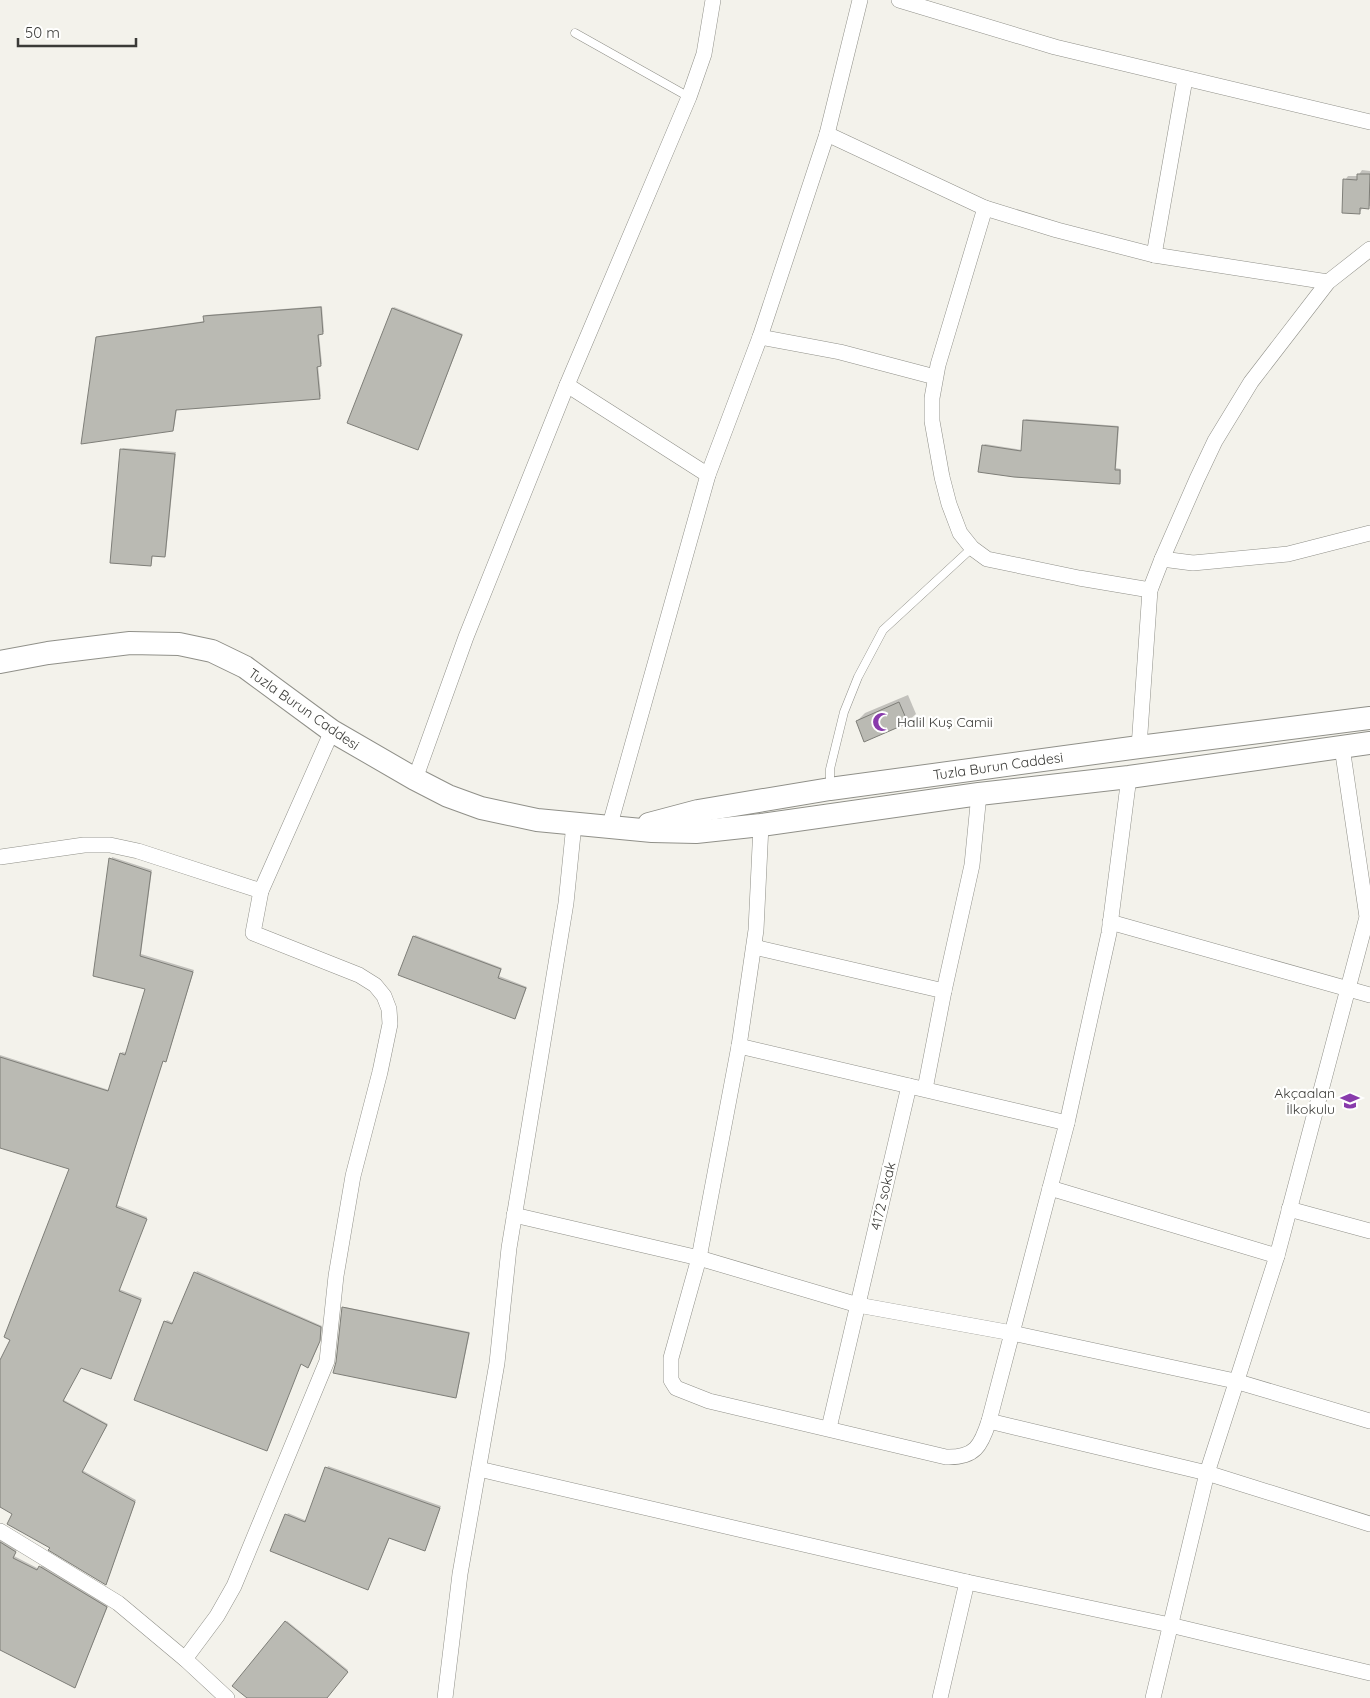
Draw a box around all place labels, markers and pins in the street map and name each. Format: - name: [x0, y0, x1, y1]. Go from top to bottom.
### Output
- mosque icon: Halil Kuş Camii: [871, 711, 893, 733]
- place label: Halil Kuş Camii: [897, 713, 993, 731]
- place label: Akçaalan İlkokulu: [1274, 1084, 1335, 1118]
- school or university icon: Akçaalan İlkokulu: [1339, 1090, 1361, 1112]

